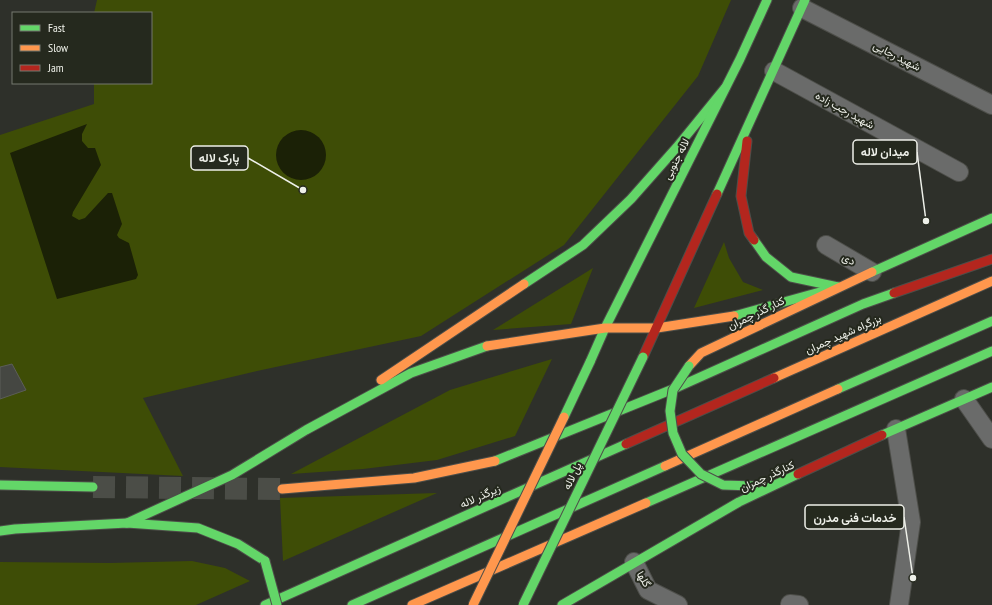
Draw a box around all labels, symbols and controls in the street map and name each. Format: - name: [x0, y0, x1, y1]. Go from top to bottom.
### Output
- legend: [12, 12, 152, 84]
- text: Fast: [48, 20, 66, 35]
- street label: شهید رجایی: [871, 38, 923, 74]
- text: Slow: [48, 40, 69, 55]
- text: Jam: [47, 60, 64, 75]
- street label: شهید رجب زاده: [813, 88, 877, 132]
- street label: لاله جنوبی: [660, 136, 692, 182]
- callout: میدان لاله: [853, 140, 917, 164]
- text: میدان لاله: [861, 144, 910, 159]
- callout: پارک لاله: [191, 146, 248, 170]
- text: پارک لاله: [199, 150, 239, 166]
- street label: دی: [840, 250, 858, 268]
- street label: کنار گذر چمران: [725, 293, 787, 334]
- street label: بزرگراه شهید چمران: [803, 311, 884, 358]
- street label: کنارگذر چمران: [738, 457, 797, 496]
- street label: پل لاله: [559, 460, 586, 492]
- street label: زیرگذر لاله: [458, 481, 503, 511]
- callout: خدمات فنی مدرن: [805, 505, 904, 529]
- text: خدمات فنی مدرن: [813, 510, 897, 526]
- street label: گلها: [634, 568, 654, 590]

